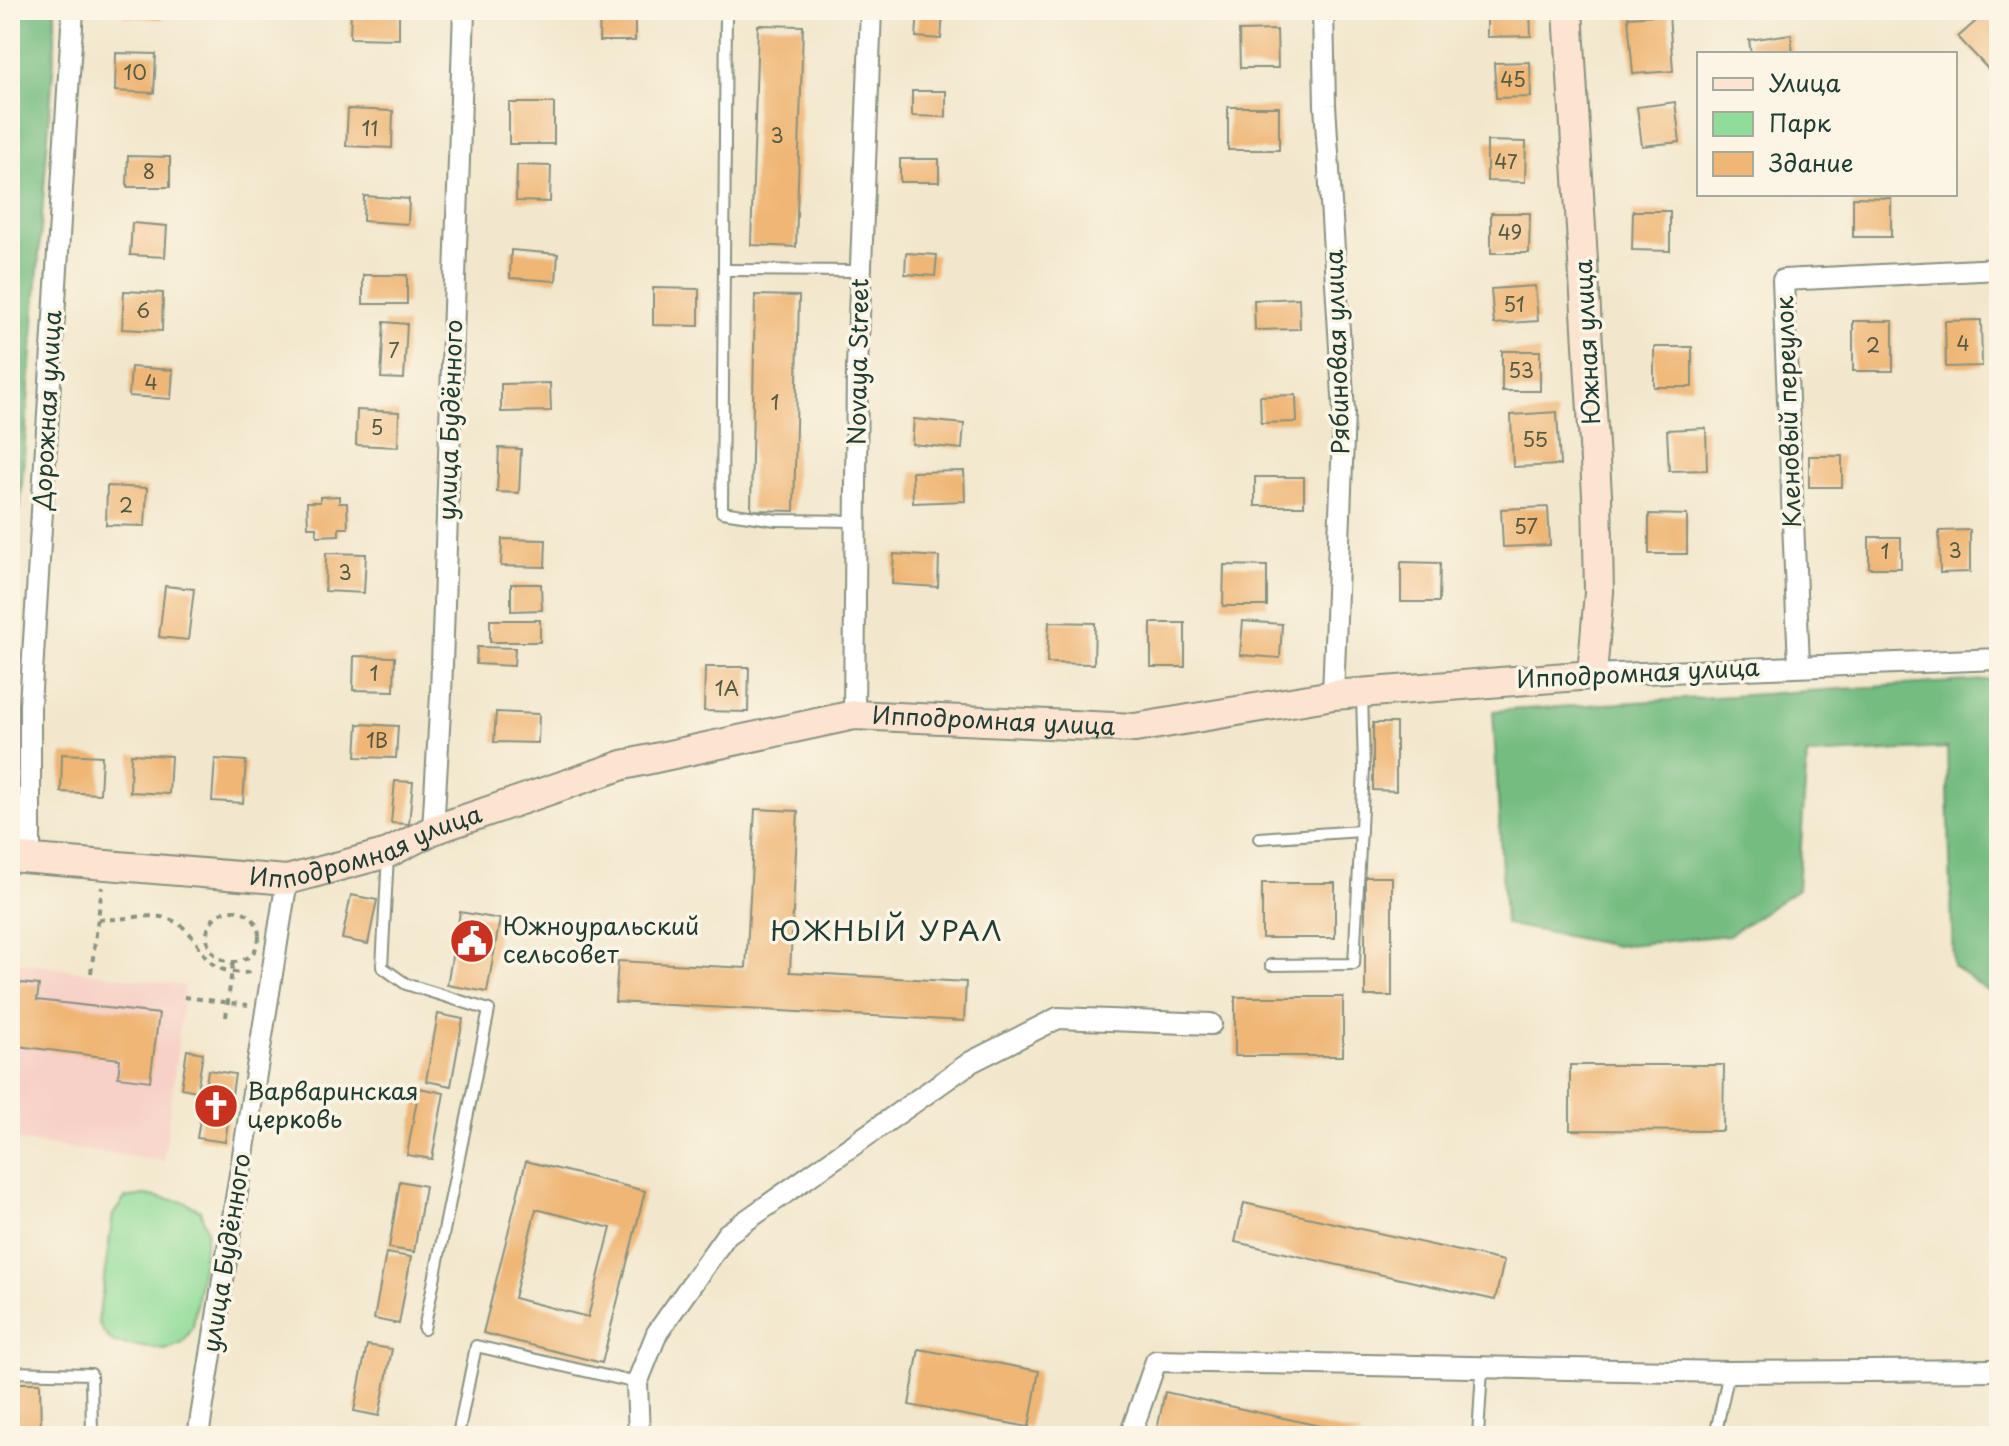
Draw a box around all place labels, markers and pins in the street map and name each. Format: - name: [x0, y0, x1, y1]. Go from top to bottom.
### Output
- place label: Южноуральский сельсовет: [503, 907, 699, 971]
- public building icon: Южноуральский сельсовет: [448, 917, 496, 965]
- place label: Варваринская церковь: [247, 1072, 419, 1136]
- church icon: Варваринская церковь: [192, 1082, 240, 1130]

